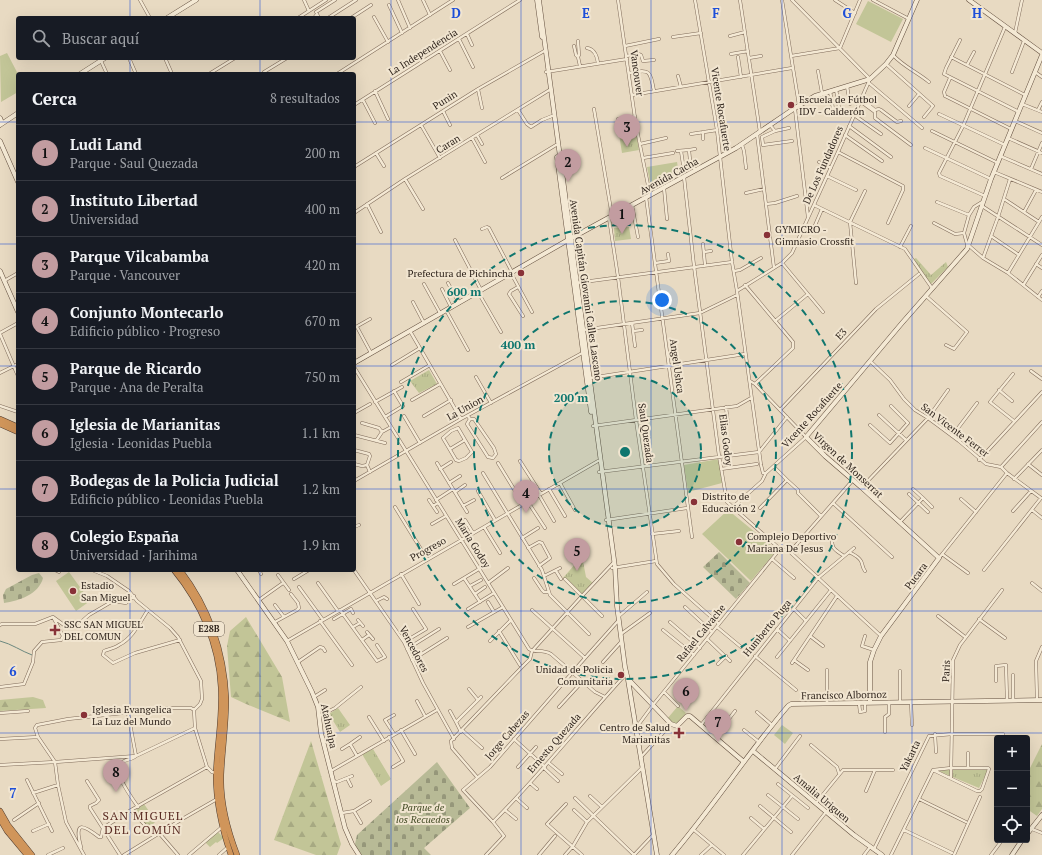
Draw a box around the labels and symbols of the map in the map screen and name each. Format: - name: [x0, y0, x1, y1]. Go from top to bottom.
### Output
- text: D: [451, 4, 461, 22]
- text: E: [582, 4, 590, 22]
- text: F: [712, 4, 720, 22]
- text: G: [842, 4, 852, 22]
- text: H: [972, 4, 982, 22]
- street label: La Independencia: [386, 26, 460, 78]
- street label: Vancouver: [627, 49, 647, 97]
- street label: Vicente Rocafuerte: [708, 66, 734, 152]
- street label: Punin: [430, 87, 460, 113]
- place label: Escuela de Fútbol IDV - Calderón: [799, 93, 877, 118]
- marker: Escuela de Fútbol IDV - Calderón: [786, 100, 796, 110]
- pin: 3: [614, 114, 640, 147]
- street label: De Los Fundadores: [800, 124, 846, 206]
- street label: Caran: [433, 131, 463, 156]
- pin: 2: [555, 149, 581, 182]
- street label: Avenida Cacha: [637, 155, 701, 197]
- street label: Avenida Capitán Giovanni Calles Lascano: [567, 198, 605, 382]
- pin: 1: [609, 201, 635, 234]
- place label: GYMICRO - Gimnasio Crossfit: [775, 223, 854, 248]
- marker: GYMICRO - Gimnasio Crossfit: [762, 230, 772, 240]
- place label: Prefectura de Pichincha: [407, 267, 513, 280]
- marker: Prefectura de Pichincha: [516, 268, 526, 278]
- text: 600 m: [447, 284, 481, 299]
- your location: [652, 290, 672, 310]
- street label: E3: [832, 325, 850, 343]
- text: 400 m: [501, 337, 535, 352]
- street label: Angel Ushca: [667, 338, 687, 394]
- street label: Vicente Rocafuerte: [779, 379, 845, 451]
- text: 200 m: [554, 390, 588, 405]
- street label: La Union: [444, 393, 486, 423]
- street label: San Vicente Ferrer: [918, 400, 992, 460]
- street label: Saul Quezada: [635, 402, 657, 464]
- street label: Elias Godoy: [716, 413, 736, 468]
- street label: Virgen de Monserrat: [810, 429, 886, 501]
- centre of rings: [618, 445, 632, 459]
- pin: 4: [513, 480, 539, 513]
- place label: Distrito de Educación 2: [702, 490, 756, 515]
- marker: Distrito de Educación 2: [689, 497, 699, 507]
- street label: Maria Godoy: [453, 516, 494, 571]
- place label: Complejo Deportivo Mariana De Jesus: [747, 530, 837, 555]
- street label: Progreso: [408, 534, 449, 564]
- marker: Complejo Deportivo Mariana De Jesus: [734, 537, 744, 547]
- pin: 5: [564, 538, 590, 571]
- street label: Pucara: [902, 560, 930, 592]
- place label: Estadio San Miguel: [81, 579, 131, 604]
- marker: Estadio San Miguel: [68, 586, 78, 596]
- street label: Humberto Puga: [740, 597, 794, 659]
- street label: Rafael Calvache: [674, 601, 728, 665]
- place label: SSC SAN MIGUEL DEL COMUN: [64, 618, 143, 643]
- road number: E28B: [194, 622, 224, 636]
- marker: SSC SAN MIGUEL DEL COMUN: [49, 624, 61, 636]
- street label: Vencedores: [396, 624, 432, 674]
- street label: Paris: [939, 660, 953, 682]
- text: 6: [9, 662, 17, 680]
- place label: Unidad de Policia Comunitaria: [536, 663, 613, 688]
- marker: Unidad de Policia Comunitaria: [616, 670, 626, 680]
- pin: 6: [673, 678, 699, 711]
- street label: Francisco Albornoz: [801, 688, 887, 702]
- street label: Atahualpa: [318, 702, 340, 750]
- place label: Iglesia Evangelica La Luz del Mundo: [92, 703, 172, 728]
- street label: Jorge Cabezas: [482, 707, 532, 763]
- pin: 7: [705, 709, 731, 742]
- marker: Iglesia Evangelica La Luz del Mundo: [79, 710, 89, 720]
- street label: Ernesto Quezada: [524, 710, 584, 776]
- place label: Centro de Salud Marianitas: [600, 721, 670, 746]
- marker: Centro de Salud Marianitas: [673, 727, 685, 739]
- street label: Yakarta: [897, 738, 923, 774]
- pin: 8: [103, 759, 129, 792]
- street label: Amalia Uriguen: [791, 771, 853, 825]
- text: 7: [9, 784, 17, 802]
- park label: Parque de los Recuedos: [396, 801, 450, 826]
- district label: SAN MIGUEL DEL COMÚN: [103, 808, 183, 837]

